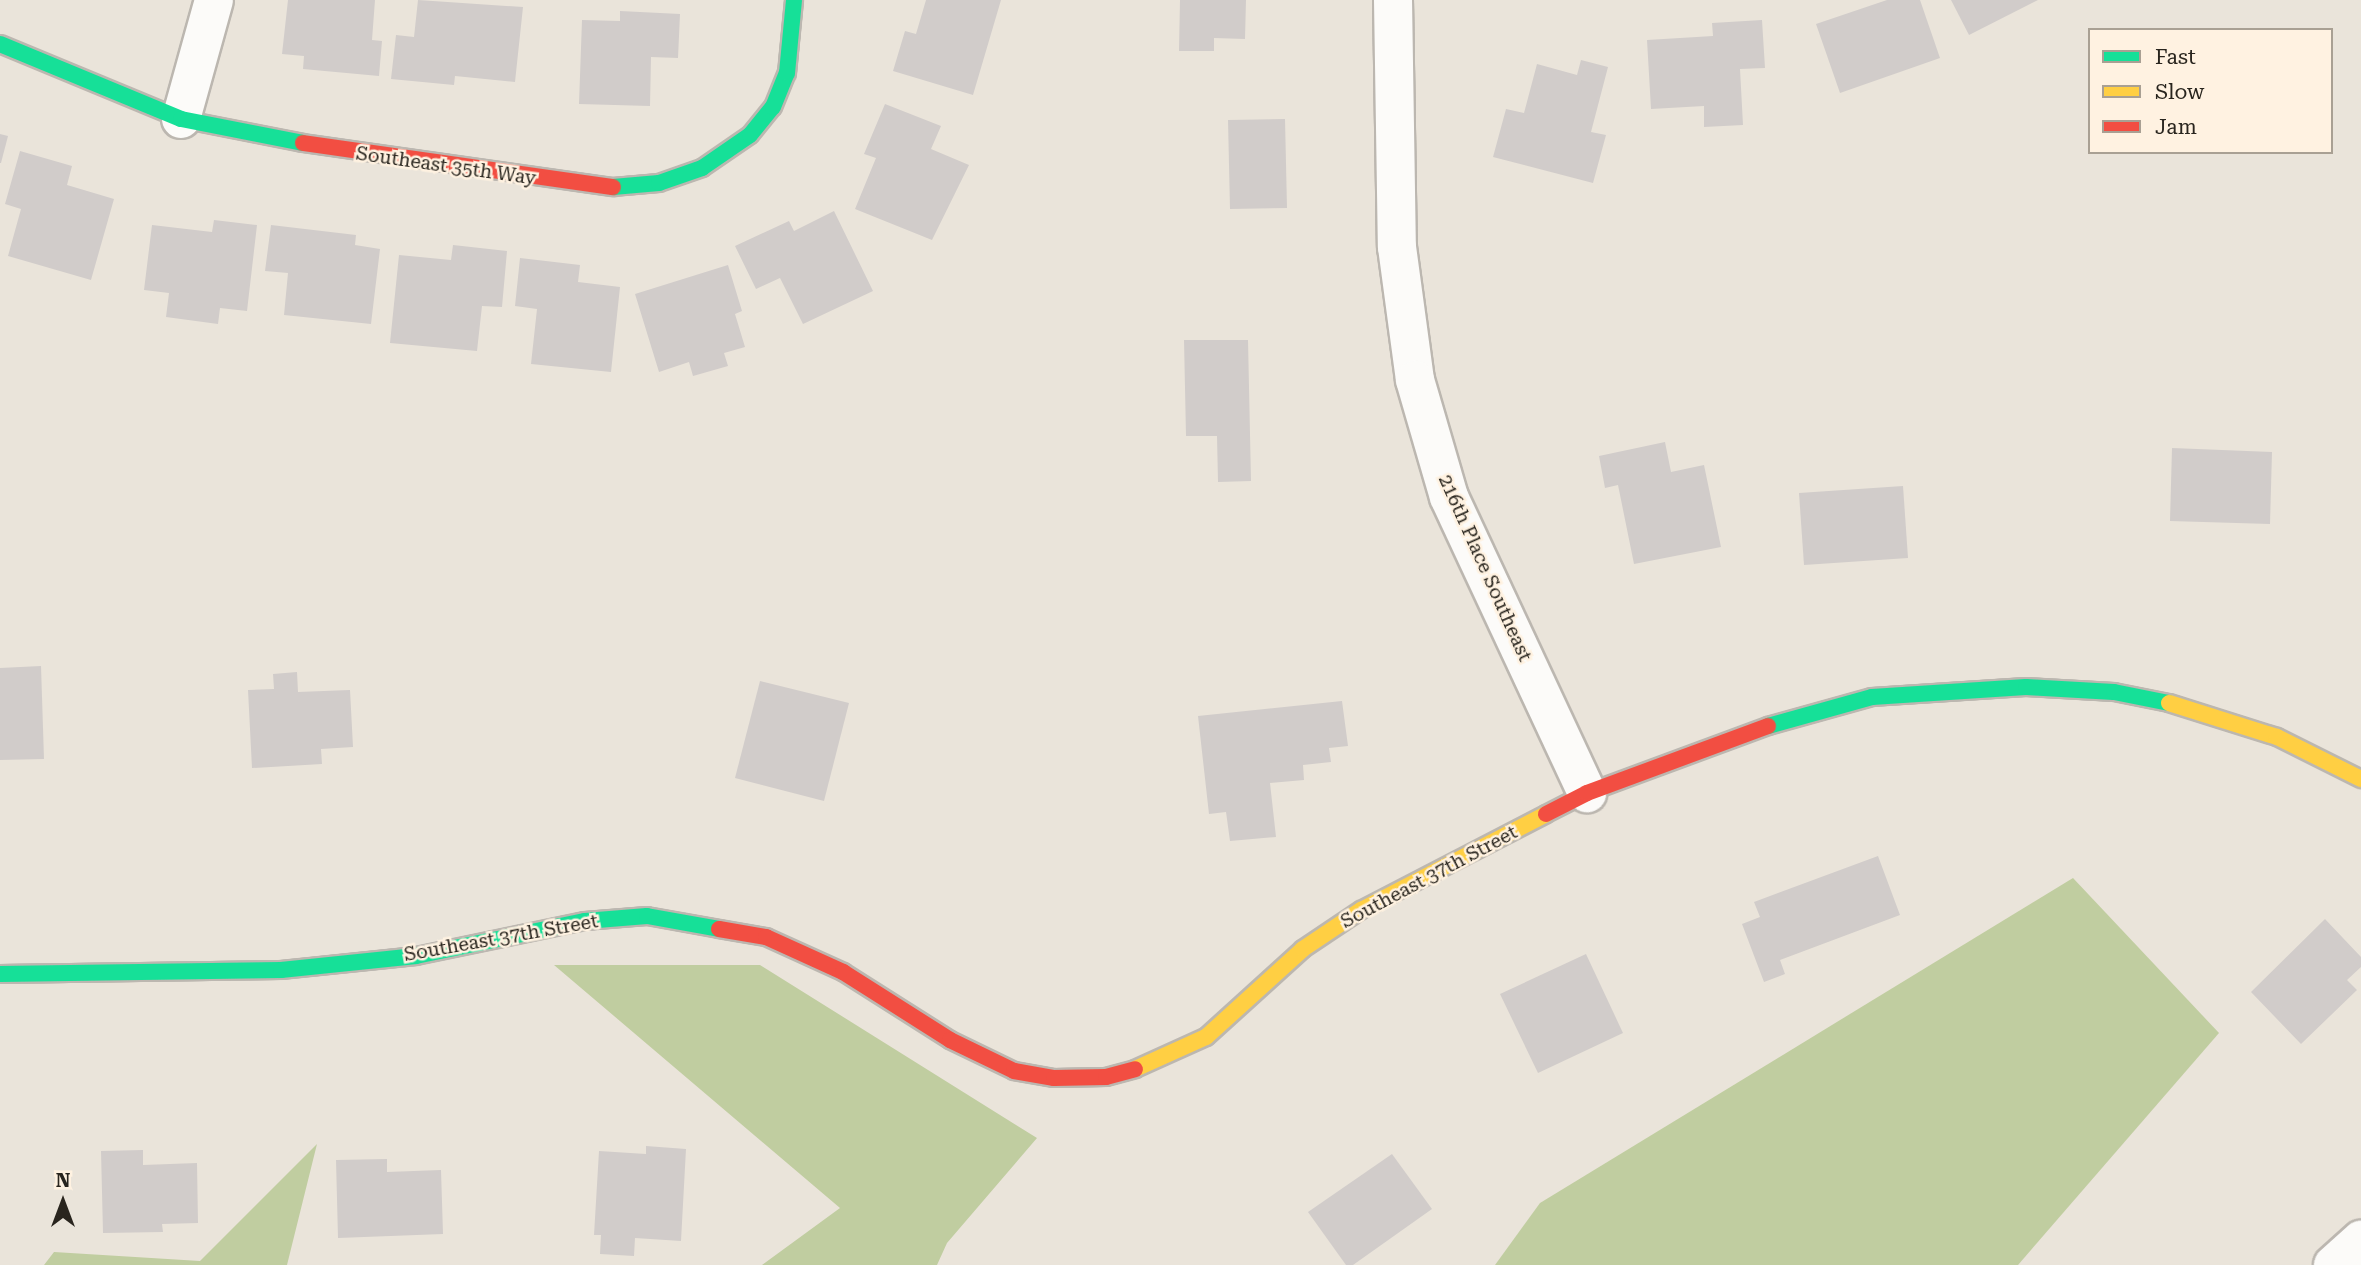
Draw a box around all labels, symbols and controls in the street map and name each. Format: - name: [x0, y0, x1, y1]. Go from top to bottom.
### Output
- legend: [2088, 28, 2333, 154]
- text: Fast: [2155, 45, 2196, 69]
- text: Slow: [2155, 80, 2204, 104]
- text: Jam: [2155, 115, 2197, 139]
- street label: Southeast 35th Way: [355, 142, 537, 190]
- street label: 216th Place Southeast: [1434, 471, 1536, 665]
- street label: Southeast 37th Street: [1337, 821, 1521, 933]
- street label: Southeast 37th Street: [402, 910, 600, 966]
- north arrow: [28, 1167, 98, 1237]
- text: N: [56, 1169, 70, 1192]

